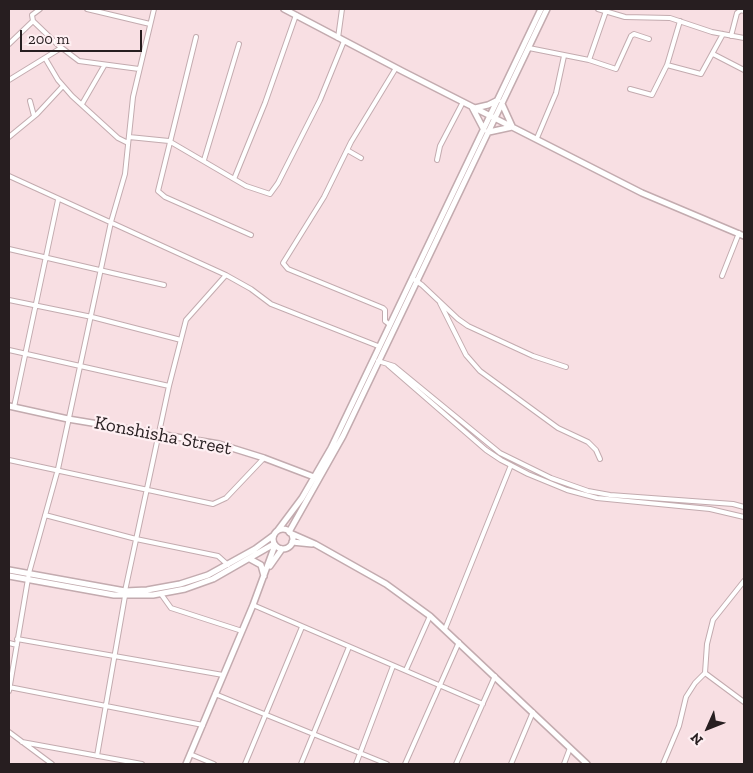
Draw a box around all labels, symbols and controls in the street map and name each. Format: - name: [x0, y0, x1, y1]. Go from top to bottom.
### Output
- scale bar: [22, 20, 145, 52]
- text: 200 m: [28, 30, 69, 48]
- street label: Konshisha Street: [92, 412, 234, 460]
- north arrow: [683, 703, 733, 753]
- text: N: [687, 729, 707, 749]

